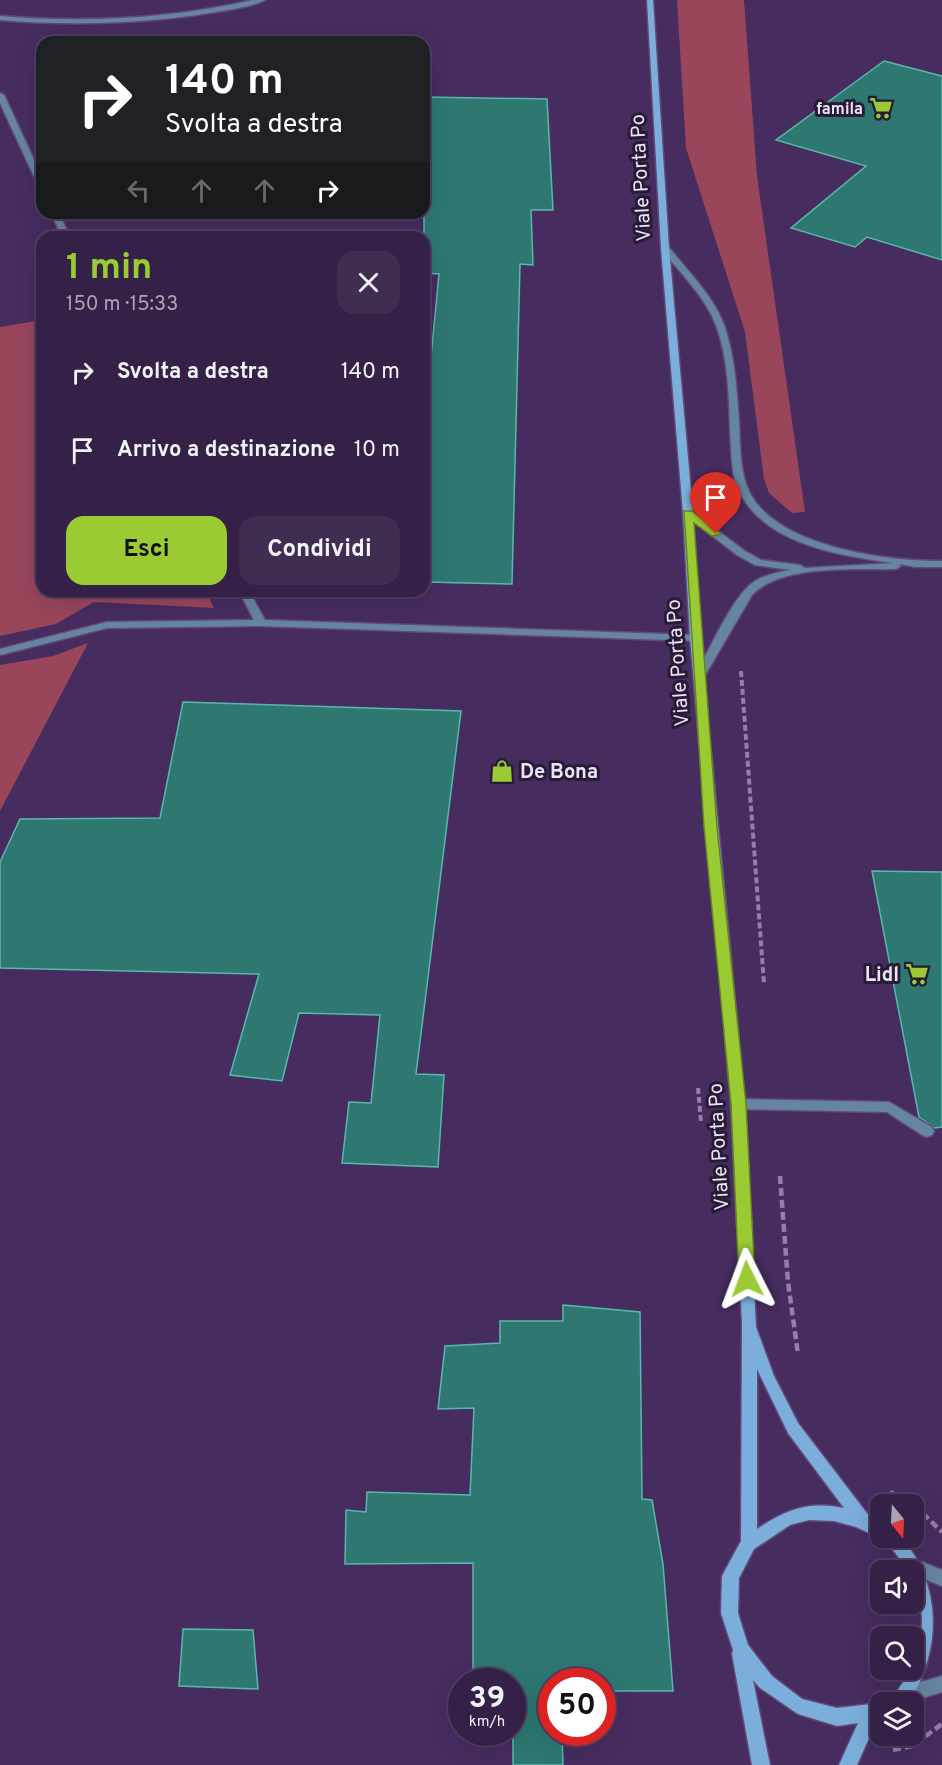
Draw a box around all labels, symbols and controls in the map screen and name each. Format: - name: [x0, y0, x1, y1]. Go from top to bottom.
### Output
- text: 140 m: [165, 56, 284, 109]
- icon: right: [66, 60, 144, 138]
- supermarket icon: famila: [868, 95, 894, 121]
- place label: famila: [816, 100, 863, 120]
- text: Svolta a destra: [165, 108, 343, 142]
- street label: Viale Porta Po: [626, 114, 658, 242]
- icon: left: [122, 174, 155, 207]
- icon: ahead: [185, 174, 218, 207]
- icon: ahead: [248, 174, 281, 207]
- icon: right: [311, 174, 344, 207]
- text: 1 min: [66, 246, 152, 292]
- button: close: [337, 251, 400, 314]
- text: 150 m · 15:33: [66, 292, 178, 318]
- icon: right: [66, 356, 99, 389]
- text: Svolta a destra: [117, 359, 269, 386]
- text: 140 m: [341, 359, 400, 386]
- icon: arrive: [66, 434, 99, 467]
- text: Arrivo a destinazione: [117, 437, 335, 464]
- text: 10 m: [354, 437, 400, 464]
- pin: [690, 472, 741, 534]
- icon: arrive: [699, 481, 732, 514]
- button: Esci: [66, 516, 227, 585]
- button: Condividi: [239, 516, 400, 585]
- street label: Viale Porta Po: [662, 598, 696, 727]
- shop icon: De Bona: [489, 758, 515, 784]
- place label: De Bona: [520, 760, 598, 786]
- supermarket icon: Lidl: [904, 961, 930, 987]
- place label: Lidl: [865, 963, 899, 989]
- street label: Viale Porta Po: [704, 1083, 736, 1211]
- position arrow: [715, 1247, 779, 1311]
- north arrow: [870, 1494, 924, 1548]
- map controls: [870, 1494, 924, 1746]
- button: sound: [870, 1560, 924, 1614]
- button: search: [870, 1626, 924, 1680]
- speed limit sign: 50: [538, 1668, 616, 1746]
- text: 39: [469, 1681, 505, 1718]
- button: layers: [870, 1692, 924, 1746]
- text: km/h: [469, 1713, 505, 1732]

